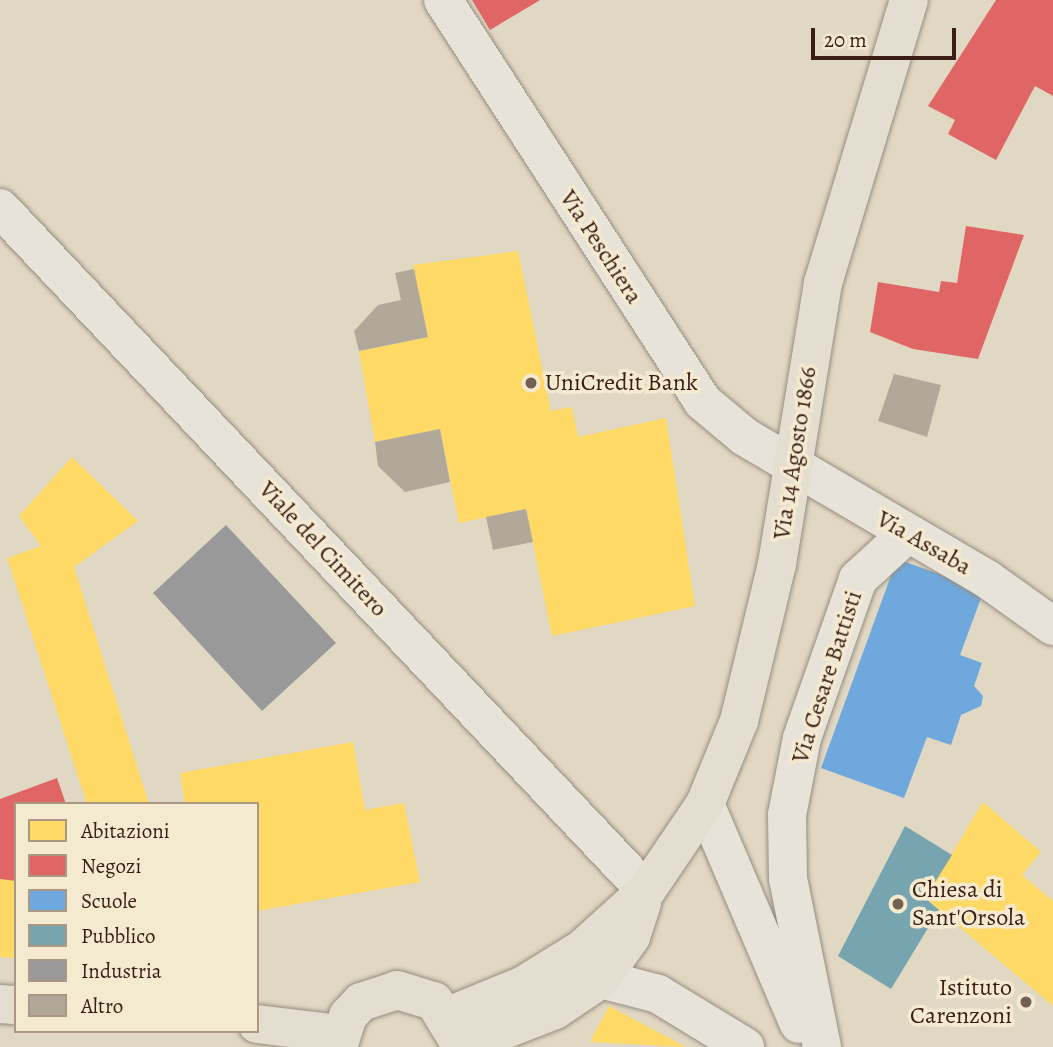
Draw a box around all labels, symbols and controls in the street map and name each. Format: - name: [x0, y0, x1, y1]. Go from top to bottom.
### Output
- scale bar: [815, 14, 960, 58]
- text: 20 m: [824, 26, 867, 54]
- street label: Via Peschiera: [554, 185, 648, 309]
- street label: Via 14 Agosto 1866: [767, 365, 823, 541]
- place label: UniCredit Bank: [545, 369, 698, 397]
- marker: UniCredit Bank: [523, 375, 539, 391]
- street label: Viale del Cimitero: [253, 475, 393, 623]
- street label: Via Assaba: [872, 504, 976, 582]
- street label: Via Cesare Battisti: [786, 587, 868, 767]
- legend: [14, 802, 259, 1033]
- text: Abitazioni: [81, 817, 170, 845]
- text: Negozi: [81, 852, 141, 880]
- place label: Chiesa di Sant'Orsola: [912, 876, 1025, 932]
- text: Scuole: [81, 887, 137, 915]
- marker: Chiesa di Sant'Orsola: [890, 896, 906, 912]
- text: Pubblico: [81, 922, 155, 950]
- text: Industria: [81, 957, 162, 985]
- place label: Istituto Carenzoni: [910, 974, 1012, 1030]
- text: Altro: [81, 992, 123, 1020]
- marker: Istituto Carenzoni: [1018, 994, 1034, 1010]

